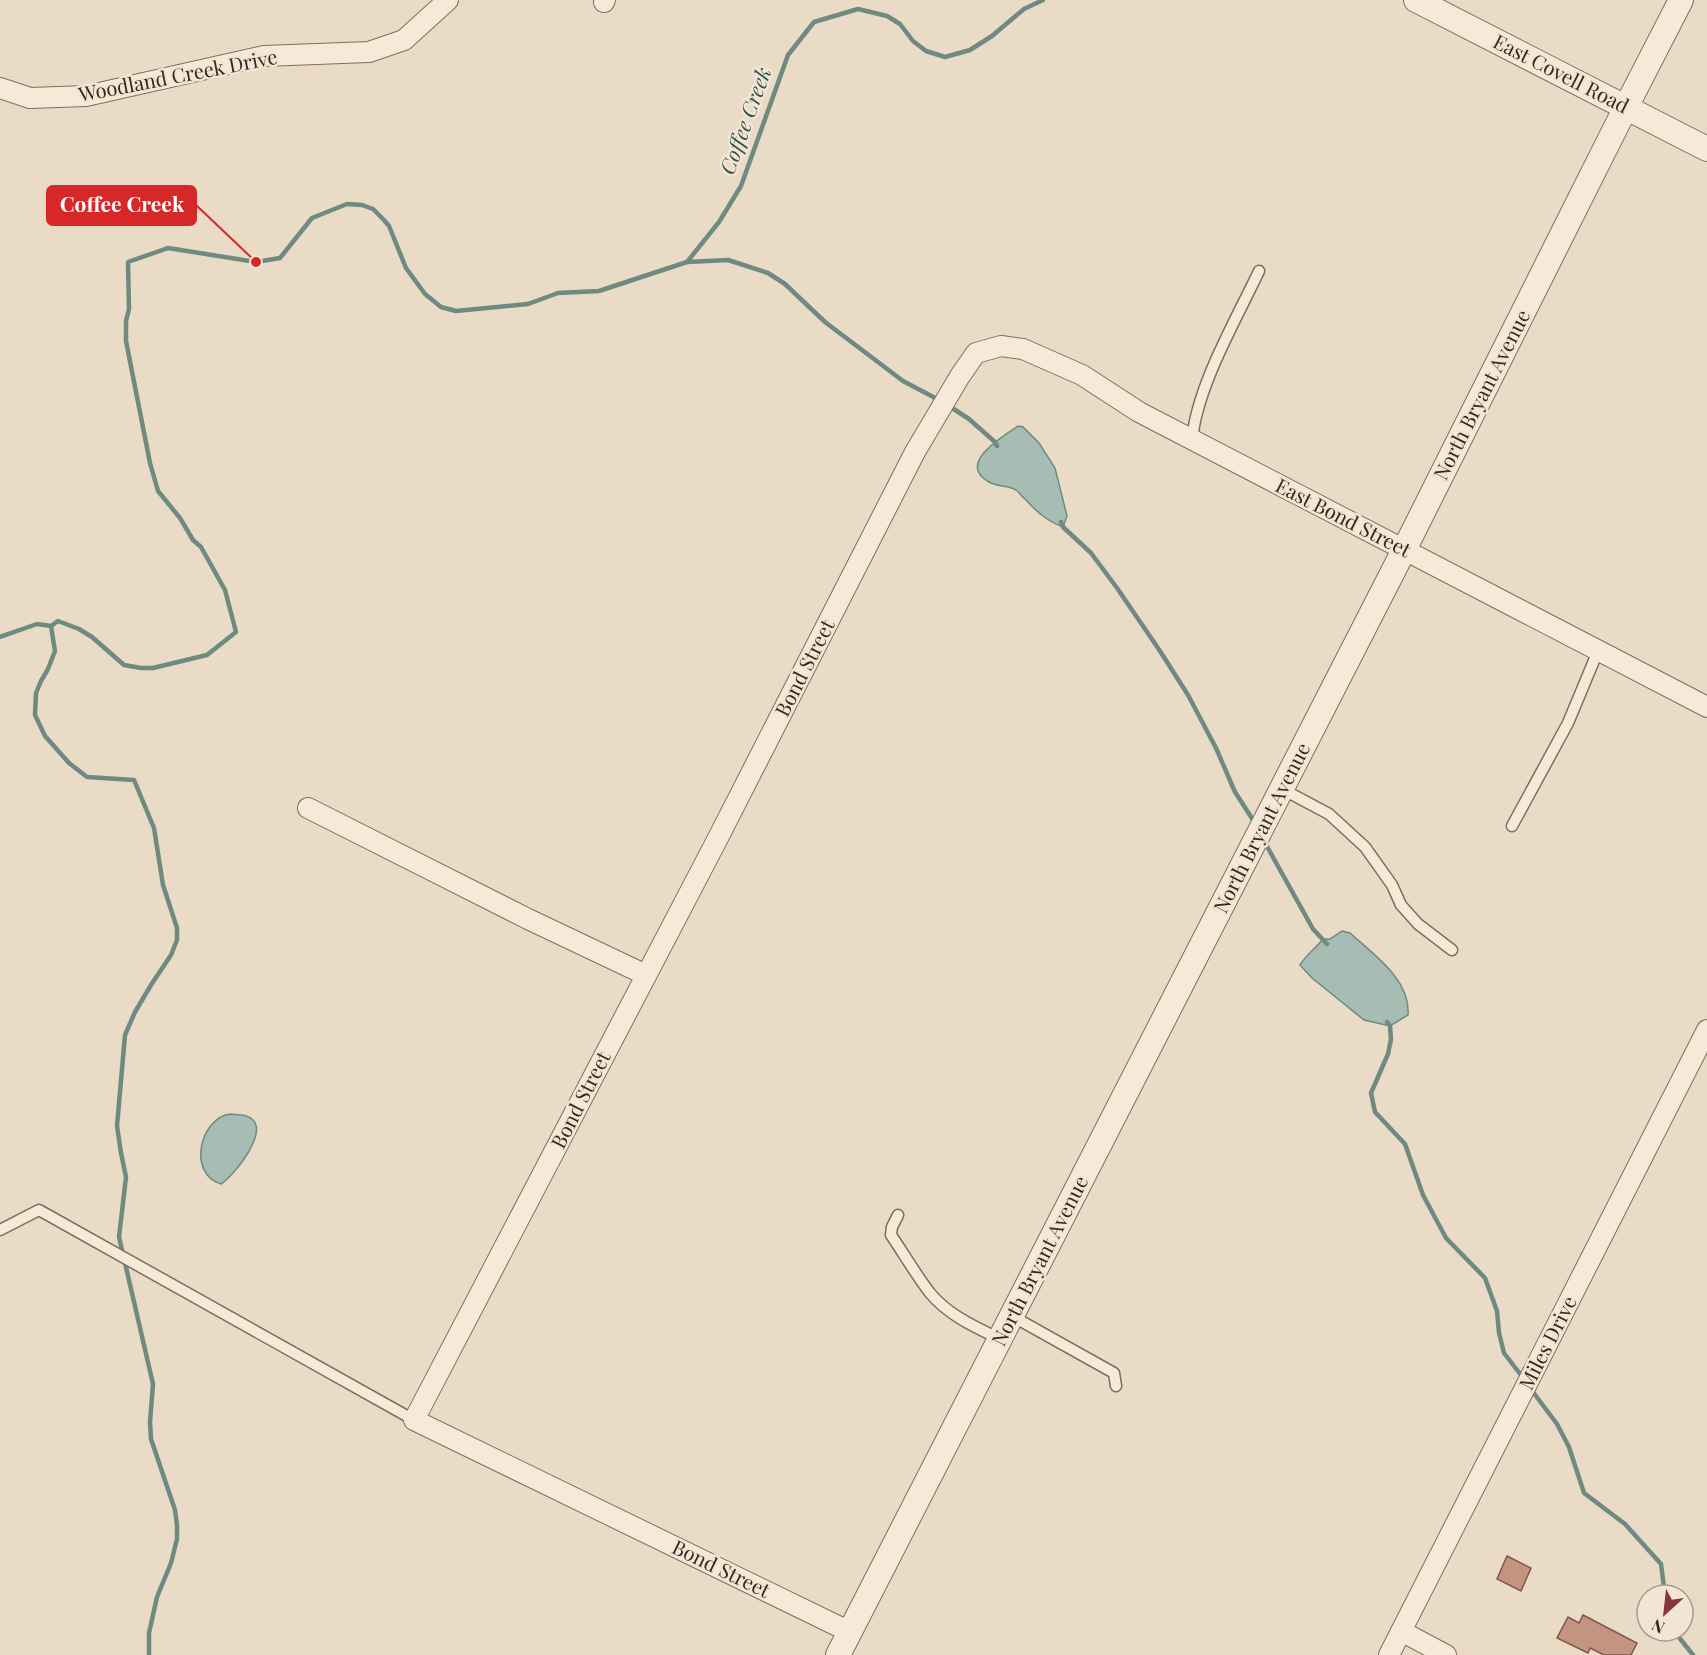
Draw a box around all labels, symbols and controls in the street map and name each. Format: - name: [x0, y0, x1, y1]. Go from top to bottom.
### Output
- street label: East Covell Road: [1489, 27, 1635, 119]
- street label: Woodland Creek Drive: [75, 42, 279, 107]
- water label: Coffee Creek: [712, 63, 776, 178]
- callout: Coffee Creek: [47, 186, 196, 225]
- text: Coffee Creek: [60, 189, 185, 217]
- street label: North Bryant Avenue: [1426, 305, 1535, 484]
- street label: East Bond Street: [1271, 471, 1417, 563]
- street label: Bond Street: [768, 613, 840, 721]
- street label: North Bryant Avenue: [1206, 738, 1315, 917]
- street label: Bond Street: [544, 1045, 616, 1153]
- street label: North Bryant Avenue: [984, 1171, 1093, 1350]
- street label: Miles Drive: [1512, 1291, 1582, 1394]
- street label: Bond Street: [668, 1532, 776, 1603]
- north arrow: [1635, 1583, 1695, 1643]
- text: N: [1648, 1615, 1668, 1639]

